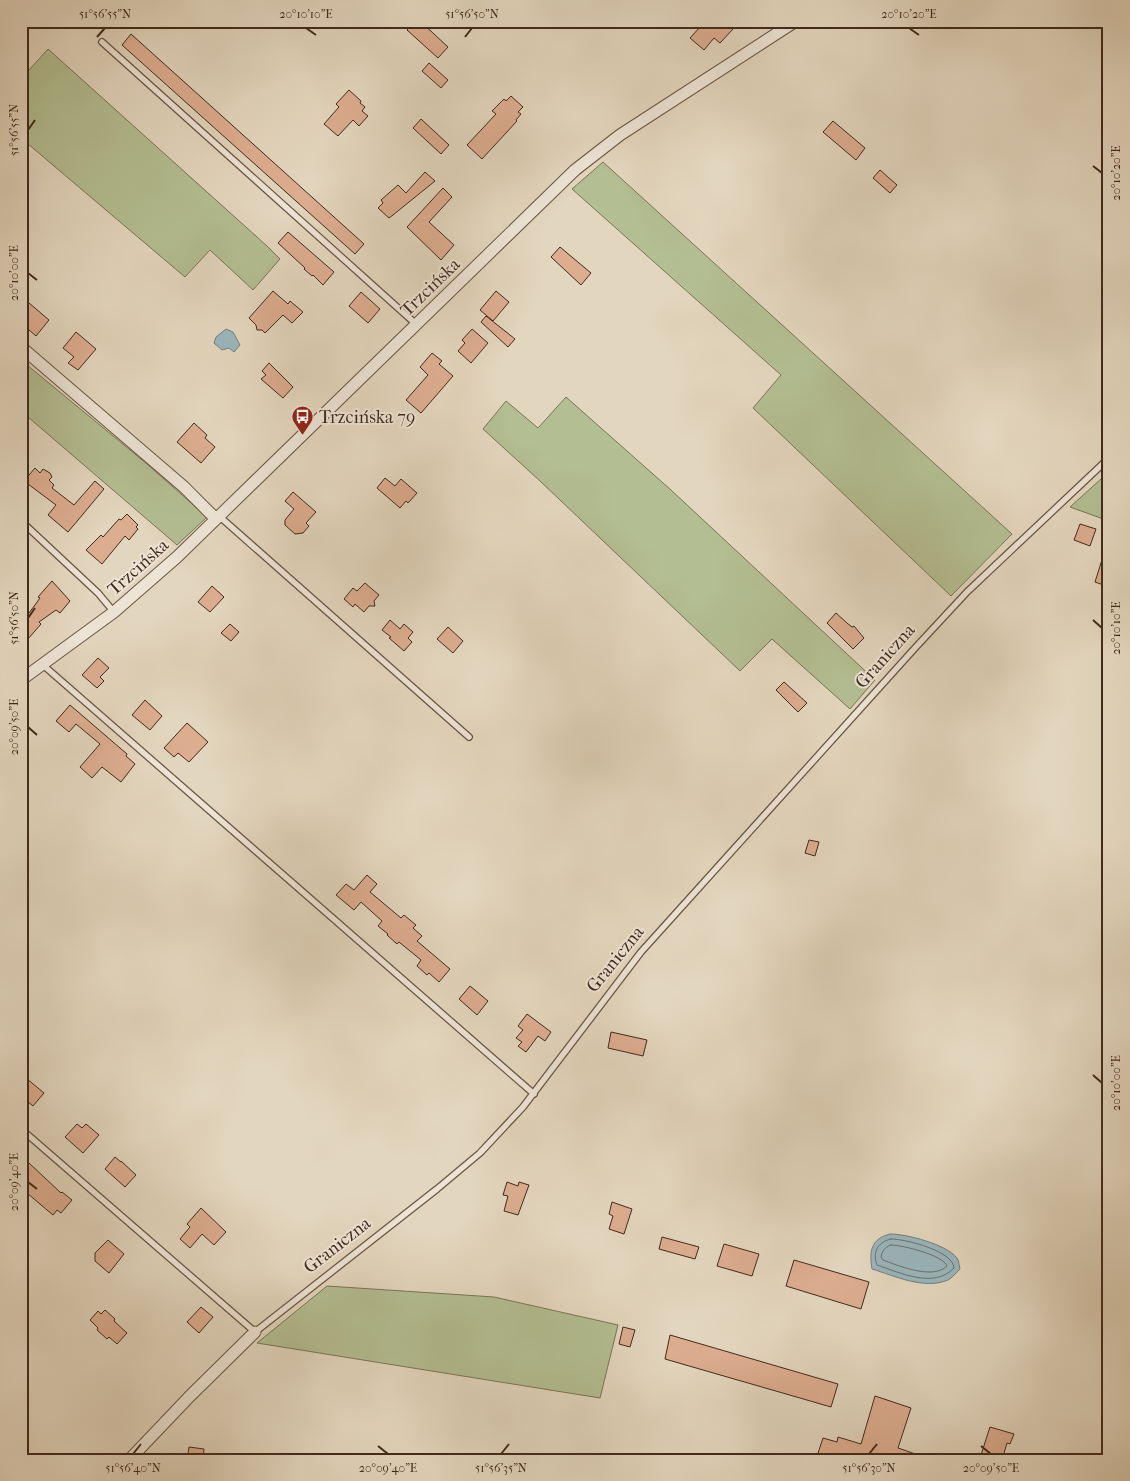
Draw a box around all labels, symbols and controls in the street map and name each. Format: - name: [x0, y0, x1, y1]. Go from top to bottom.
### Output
- text: 51°56'55"N: [79, 7, 131, 21]
- text: 20°10'10"E: [279, 7, 333, 21]
- text: 51°56'50"N: [445, 7, 499, 21]
- text: 20°10'20"E: [881, 7, 937, 21]
- text: 51°56'55"N: [7, 104, 21, 156]
- text: 20°10'20"E: [1109, 145, 1123, 201]
- text: 20°10'00"E: [7, 245, 21, 301]
- street label: Trzcińska: [396, 253, 465, 321]
- bus stop icon: Trzcińska 79: [291, 405, 315, 436]
- place label: Trzcińska 79: [319, 407, 415, 428]
- street label: Trzcińska: [104, 534, 174, 600]
- text: 51°56'50"N: [7, 591, 21, 645]
- text: 20°10'10"E: [1109, 601, 1123, 655]
- street label: Graniczna: [851, 619, 920, 693]
- text: 20°09'50"E: [7, 699, 21, 755]
- street label: Graniczna: [582, 921, 649, 997]
- text: 20°10'00"E: [1109, 1055, 1123, 1111]
- text: 20°09'40"E: [7, 1153, 21, 1211]
- street label: Graniczna: [300, 1212, 375, 1278]
- text: 51°56'40"N: [105, 1461, 161, 1475]
- text: 20°09'40"E: [359, 1461, 417, 1475]
- text: 51°56'35"N: [475, 1461, 527, 1475]
- text: 51°56'30"N: [842, 1461, 896, 1475]
- text: 20°09'50"E: [963, 1461, 1019, 1475]

